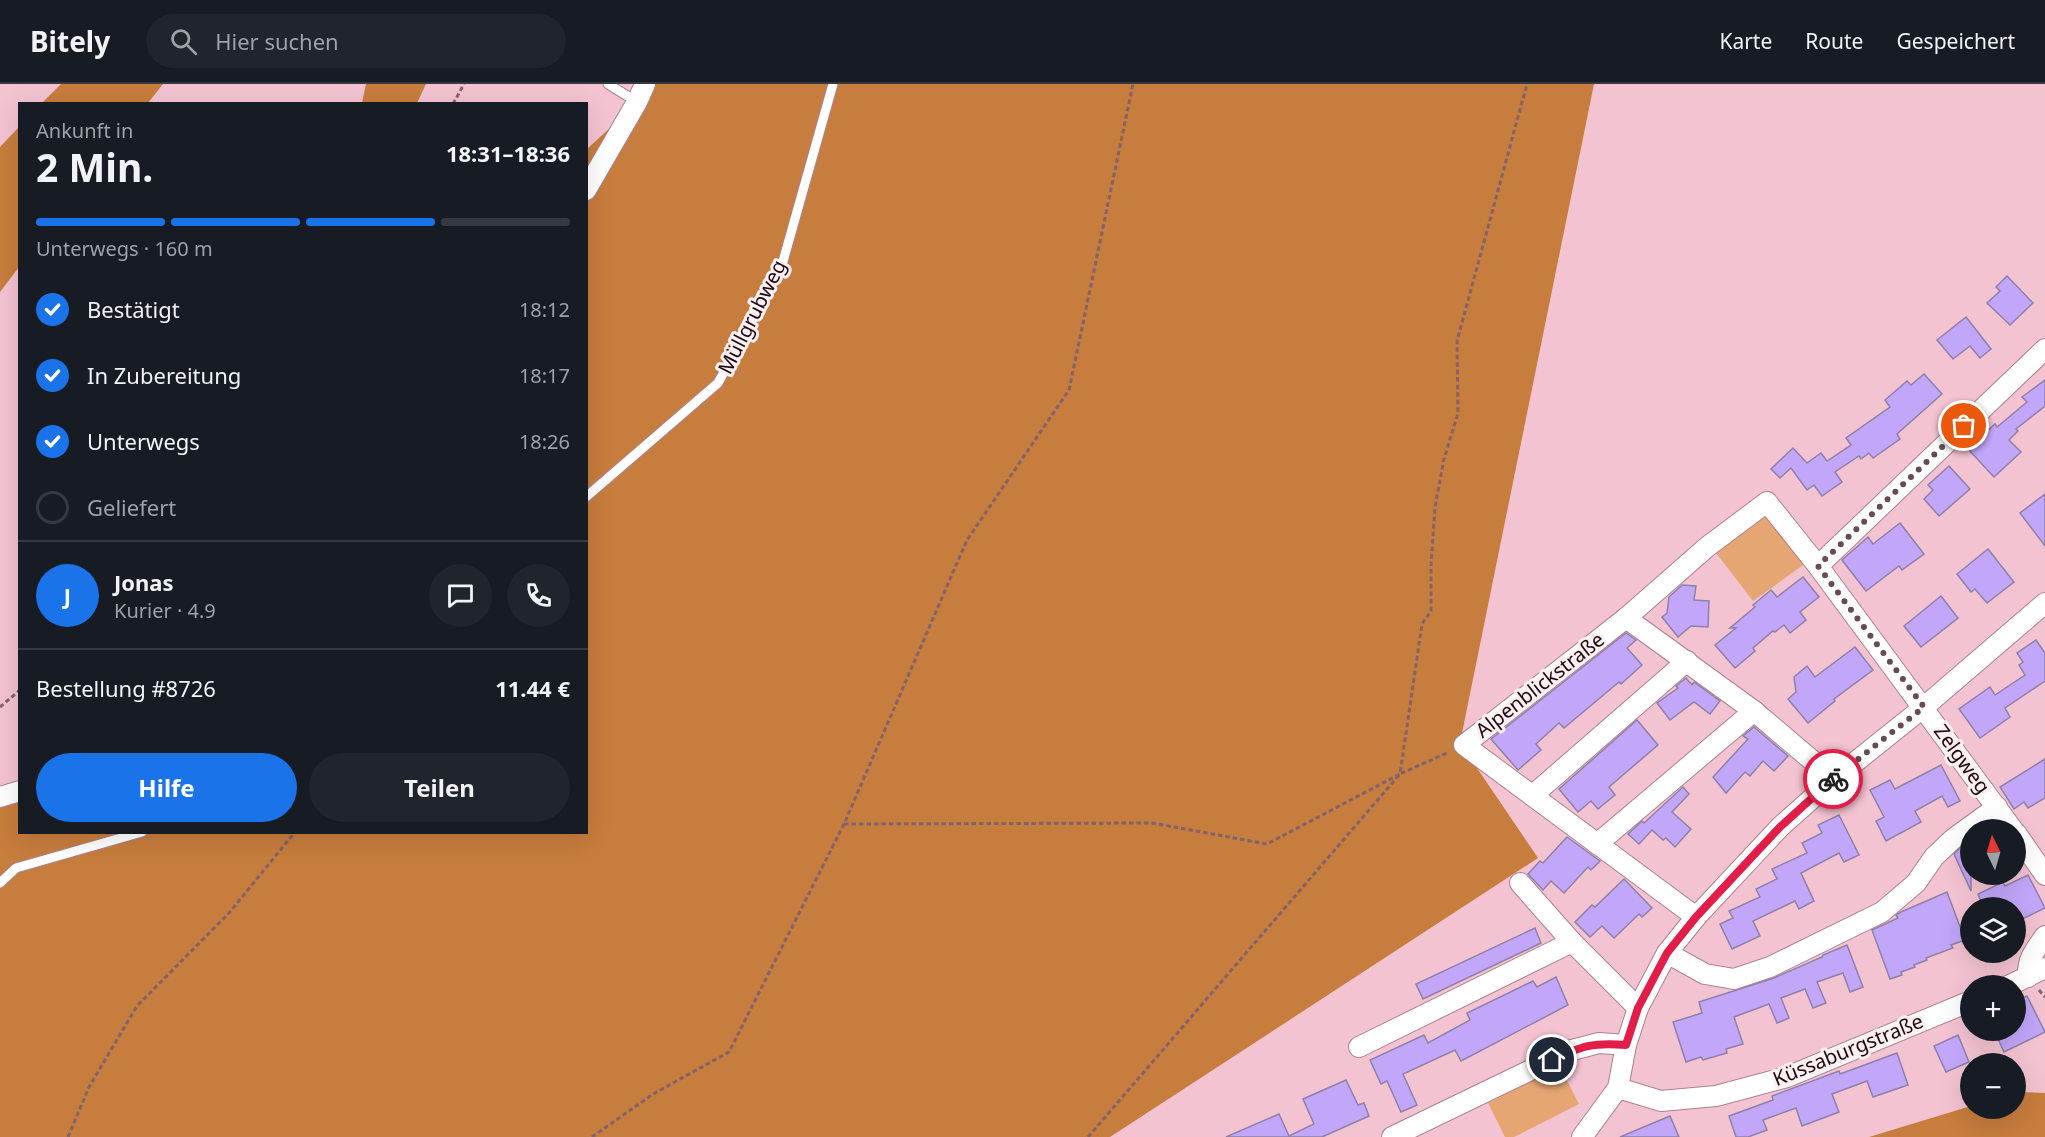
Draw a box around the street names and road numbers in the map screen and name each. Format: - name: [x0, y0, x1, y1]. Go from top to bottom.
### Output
- street label: Müllgrubweg: [711, 255, 792, 379]
- street label: Alpenblickstraße: [1470, 626, 1610, 743]
- street label: Zelgweg: [1928, 719, 1997, 799]
- street label: Küssaburgstraße: [1769, 1007, 1927, 1092]

